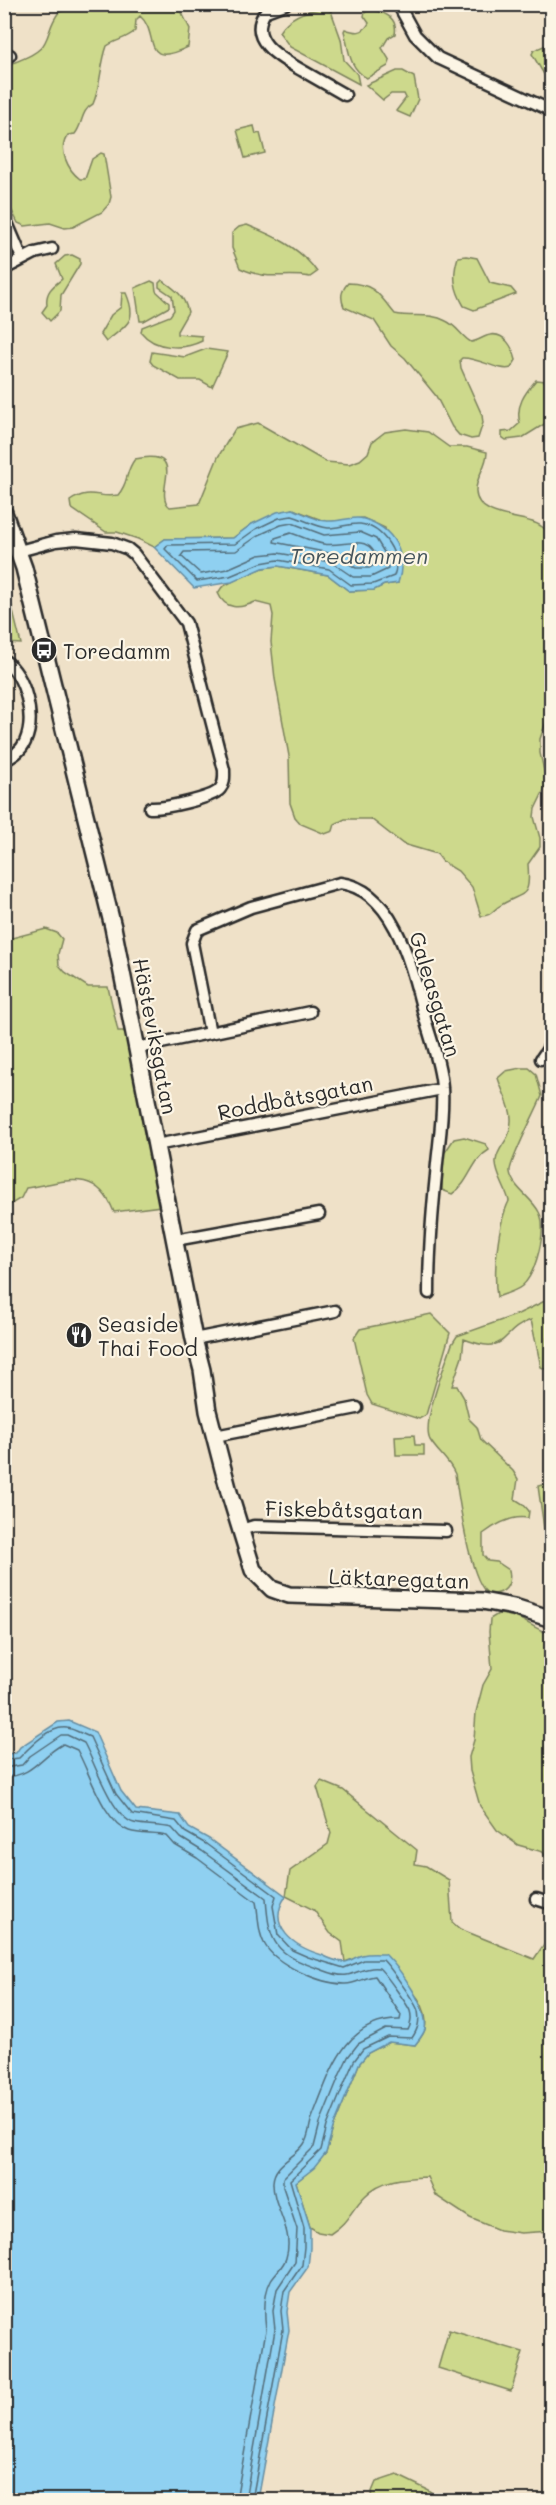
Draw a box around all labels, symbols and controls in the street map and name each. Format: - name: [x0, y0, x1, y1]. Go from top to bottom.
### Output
- water label: Toredammen: [290, 541, 428, 570]
- bus stop icon: Toredamm: [29, 635, 59, 665]
- place label: Toredamm: [63, 637, 171, 664]
- street label: Galeasgatan: [404, 928, 468, 1060]
- street label: Hästeviksgatan: [128, 956, 184, 1116]
- street label: Roddbåtsgatan: [215, 1069, 375, 1125]
- place label: Seaside Thai Food: [98, 1310, 198, 1361]
- restaurant icon: Seaside Thai Food: [64, 1320, 94, 1350]
- street label: Fiskebåtsgatan: [265, 1494, 423, 1524]
- street label: Läktaregatan: [328, 1562, 470, 1594]

